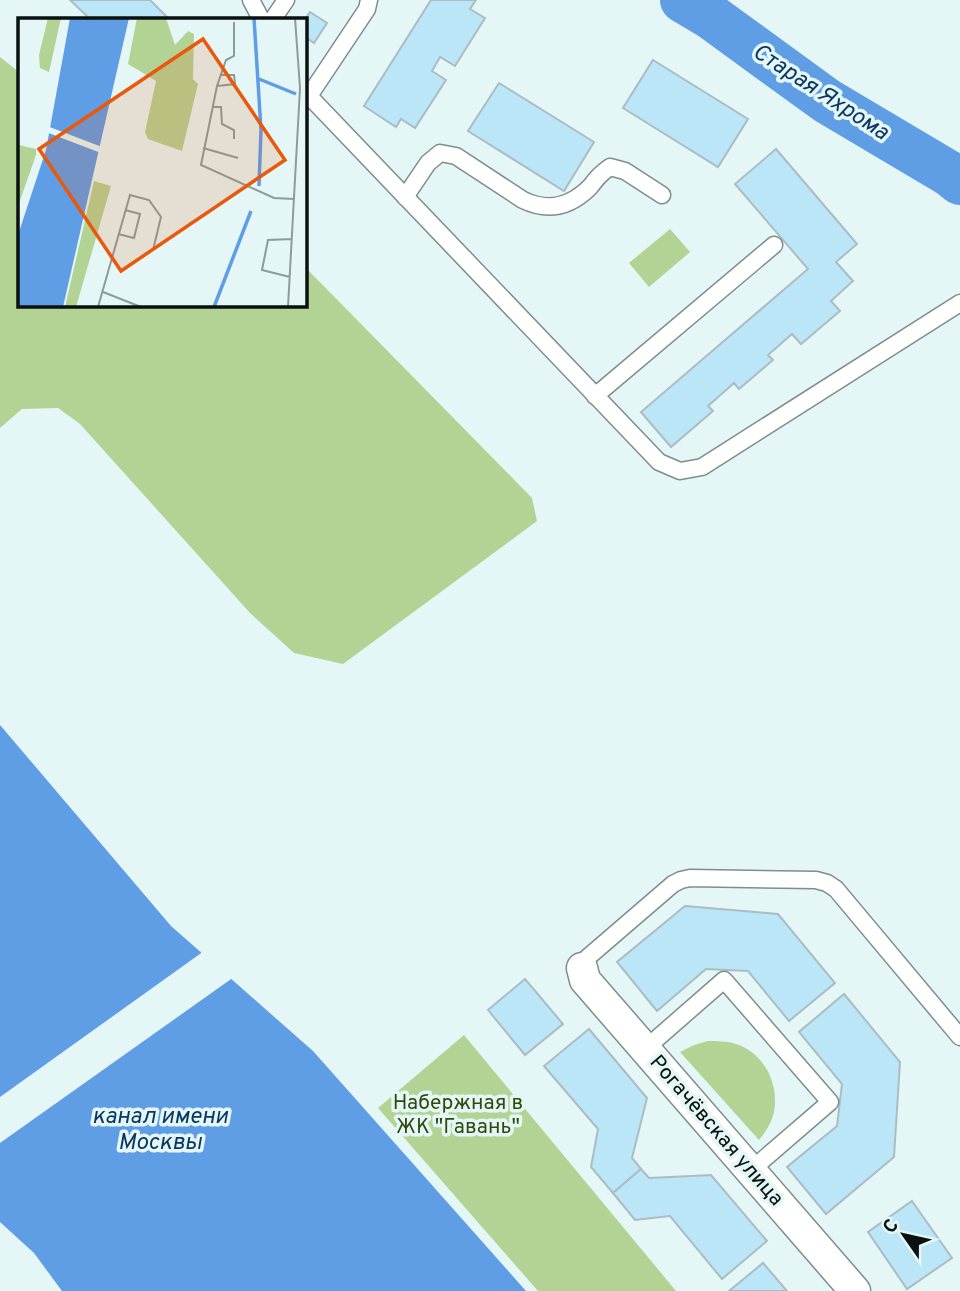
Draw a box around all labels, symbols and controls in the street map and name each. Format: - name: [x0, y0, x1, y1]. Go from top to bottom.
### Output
- inset map: [18, 18, 306, 306]
- water label: Старая Яхрома: [746, 38, 894, 148]
- street label: Рогачёвская улица: [643, 1050, 789, 1212]
- park label: Набержная в ЖК "Гавань": [393, 1090, 523, 1141]
- water label: канал имени Москвы: [92, 1103, 229, 1158]
- north arrow: [869, 1200, 939, 1270]
- text: С: [878, 1215, 905, 1238]

